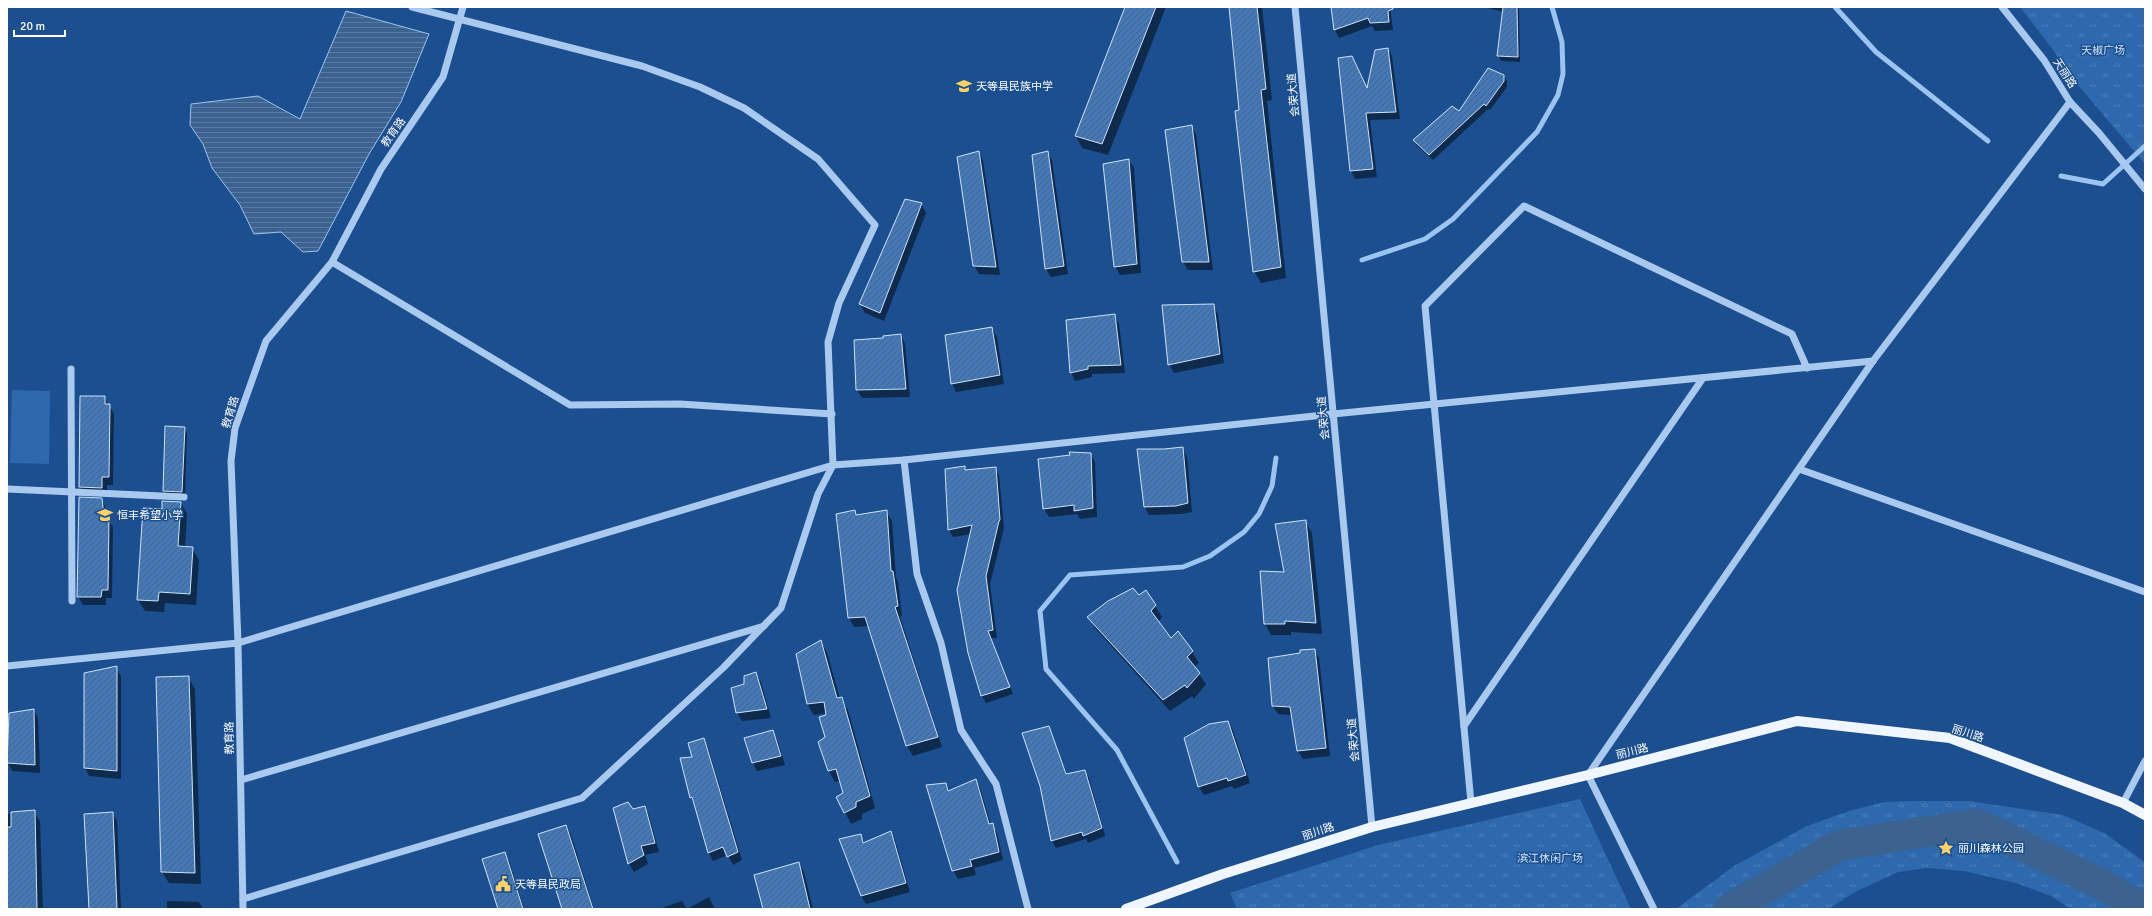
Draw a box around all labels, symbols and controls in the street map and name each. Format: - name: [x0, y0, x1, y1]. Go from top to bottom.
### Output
- scale bar: [14, 12, 65, 38]
- text: 20 m: [20, 19, 45, 34]
- park label: 天椒广场: [2081, 44, 2125, 57]
- street label: 天丽路: [2050, 56, 2079, 91]
- street label: 会荣大道: [1285, 72, 1302, 117]
- school or university icon: 天等县民族中学: [955, 77, 973, 95]
- place label: 天等县民族中学: [976, 80, 1053, 93]
- street label: 教育路: [379, 115, 408, 150]
- street label: 教育路: [219, 394, 242, 430]
- street label: 会荣大道: [1315, 395, 1332, 440]
- school or university icon: 恒丰希望小学: [96, 506, 114, 524]
- place label: 恒丰希望小学: [117, 509, 183, 522]
- street label: 会荣大道: [1345, 717, 1362, 762]
- street label: 教育路: [223, 721, 236, 755]
- street label: 丽川路: [1950, 722, 1986, 745]
- street label: 丽川路: [1615, 741, 1650, 762]
- street label: 丽川路: [1300, 820, 1336, 843]
- place icon: 丽川森林公园: [1937, 839, 1955, 857]
- place label: 丽川森林公园: [1958, 842, 2024, 855]
- park label: 滨江休闲广场: [1517, 852, 1583, 865]
- public building icon: 天等县民政局: [494, 875, 512, 893]
- place label: 天等县民政局: [515, 878, 581, 891]

